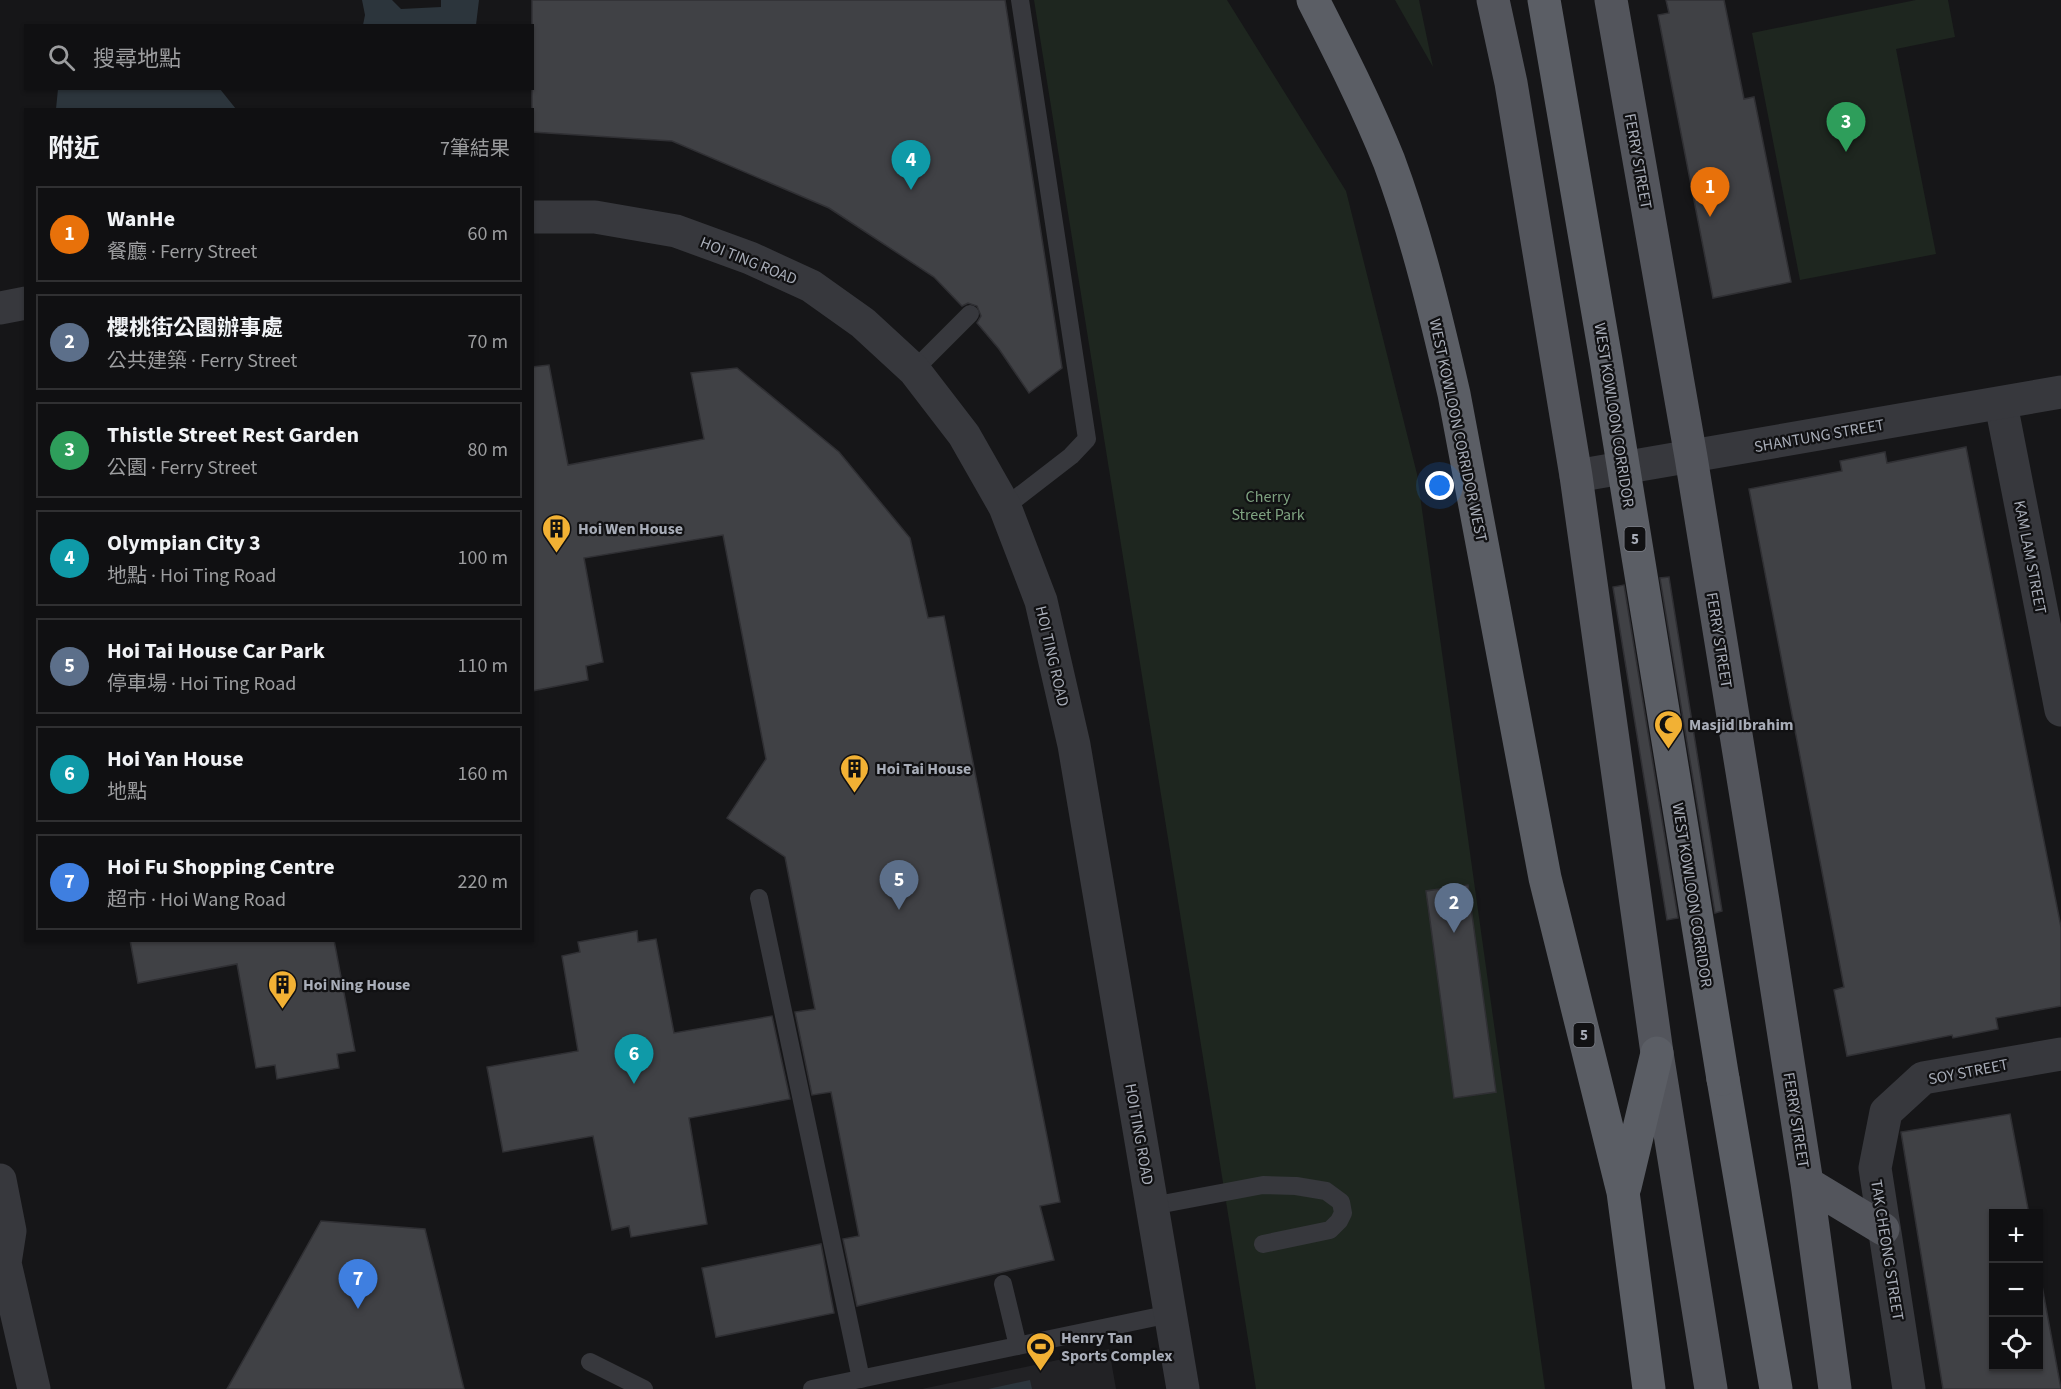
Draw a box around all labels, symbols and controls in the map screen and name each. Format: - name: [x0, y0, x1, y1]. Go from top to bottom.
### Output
- search box: [24, 24, 534, 90]
- icon: search: [45, 41, 78, 74]
- text: 搜尋地點: [93, 43, 181, 75]
- pin: 3: [1826, 102, 1866, 152]
- street label: FERRY STREET: [1619, 112, 1657, 211]
- text: 附近: [48, 130, 100, 167]
- text: 7筆結果: [440, 135, 510, 163]
- pin: 4: [892, 140, 930, 190]
- pin: 1: [1690, 168, 1730, 217]
- text: WanHe: [107, 203, 175, 235]
- text: 1: [64, 220, 75, 248]
- text: 60 m: [468, 220, 508, 248]
- street label: HOI TING ROAD: [697, 231, 801, 290]
- text: 餐廳 · Ferry Street: [107, 238, 257, 266]
- text: 櫻桃街公園辦事處: [107, 312, 283, 344]
- street label: WEST KOWLOON CORRIDOR WEST: [1424, 317, 1493, 544]
- street label: WEST KOWLOON CORRIDOR: [1589, 321, 1639, 509]
- text: 2: [64, 328, 75, 356]
- text: 70 m: [468, 328, 508, 356]
- text: 公共建築 · Ferry Street: [107, 347, 297, 375]
- street label: SHANTUNG STREET: [1752, 414, 1886, 458]
- text: Thistle Street Rest Garden: [107, 419, 359, 451]
- text: 3: [64, 436, 75, 464]
- text: 80 m: [468, 436, 508, 464]
- text: 公園 · Ferry Street: [107, 454, 257, 482]
- your location: [1425, 471, 1454, 500]
- park label: Cherry Street Park: [1231, 486, 1305, 526]
- street label: KAM LAM STREET: [2008, 498, 2052, 616]
- building icon: Hoi Wen House: [541, 512, 573, 554]
- place label: Hoi Wen House: [578, 518, 683, 540]
- text: Olympian City 3: [107, 527, 261, 559]
- road number: 5: [1624, 527, 1646, 551]
- text: 4: [64, 544, 75, 572]
- text: 100 m: [458, 544, 508, 572]
- text: 地點 · Hoi Ting Road: [107, 562, 276, 590]
- street label: FERRY STREET: [1701, 591, 1738, 690]
- street label: HOI TING ROAD: [1030, 604, 1074, 709]
- text: Hoi Tai House Car Park: [107, 635, 325, 667]
- text: 5: [64, 652, 75, 680]
- text: 110 m: [458, 652, 508, 680]
- text: 停車場 · Hoi Ting Road: [107, 670, 296, 698]
- mosque icon: Masjid Ibrahim: [1652, 708, 1684, 750]
- place label: Masjid Ibrahim: [1689, 714, 1794, 736]
- text: Hoi Yan House: [107, 743, 244, 775]
- building icon: Hoi Tai House: [839, 752, 871, 794]
- place label: Hoi Tai House: [876, 758, 971, 780]
- text: 6: [64, 760, 75, 788]
- text: 160 m: [458, 760, 508, 788]
- text: 地點: [107, 778, 147, 806]
- street label: WEST KOWLOON CORRIDOR: [1667, 801, 1717, 989]
- text: Hoi Fu Shopping Centre: [107, 851, 335, 883]
- pin: 5: [880, 860, 918, 910]
- text: 7: [64, 868, 75, 896]
- text: 220 m: [458, 868, 508, 896]
- pin: 2: [1434, 884, 1474, 933]
- text: 超市 · Hoi Wang Road: [107, 886, 286, 914]
- building icon: Hoi Ning House: [266, 968, 298, 1010]
- place label: Hoi Ning House: [303, 974, 410, 996]
- road number: 5: [1574, 1023, 1594, 1047]
- pin: 6: [614, 1034, 654, 1084]
- street label: SOY STREET: [1926, 1053, 2010, 1091]
- street label: FERRY STREET: [1778, 1071, 1815, 1170]
- street label: HOI TING ROAD: [1119, 1082, 1159, 1187]
- street label: TAK CHEONG STREET: [1865, 1178, 1909, 1323]
- map controls: [1989, 1209, 2043, 1371]
- button: +: [1989, 1209, 2043, 1263]
- pin: 7: [338, 1260, 378, 1309]
- button: −: [1989, 1263, 2043, 1317]
- button: locate: [1989, 1317, 2043, 1371]
- place label: Henry Tan Sports Complex: [1061, 1327, 1172, 1367]
- sports icon: Henry Tan Sports Complex: [1024, 1330, 1056, 1372]

